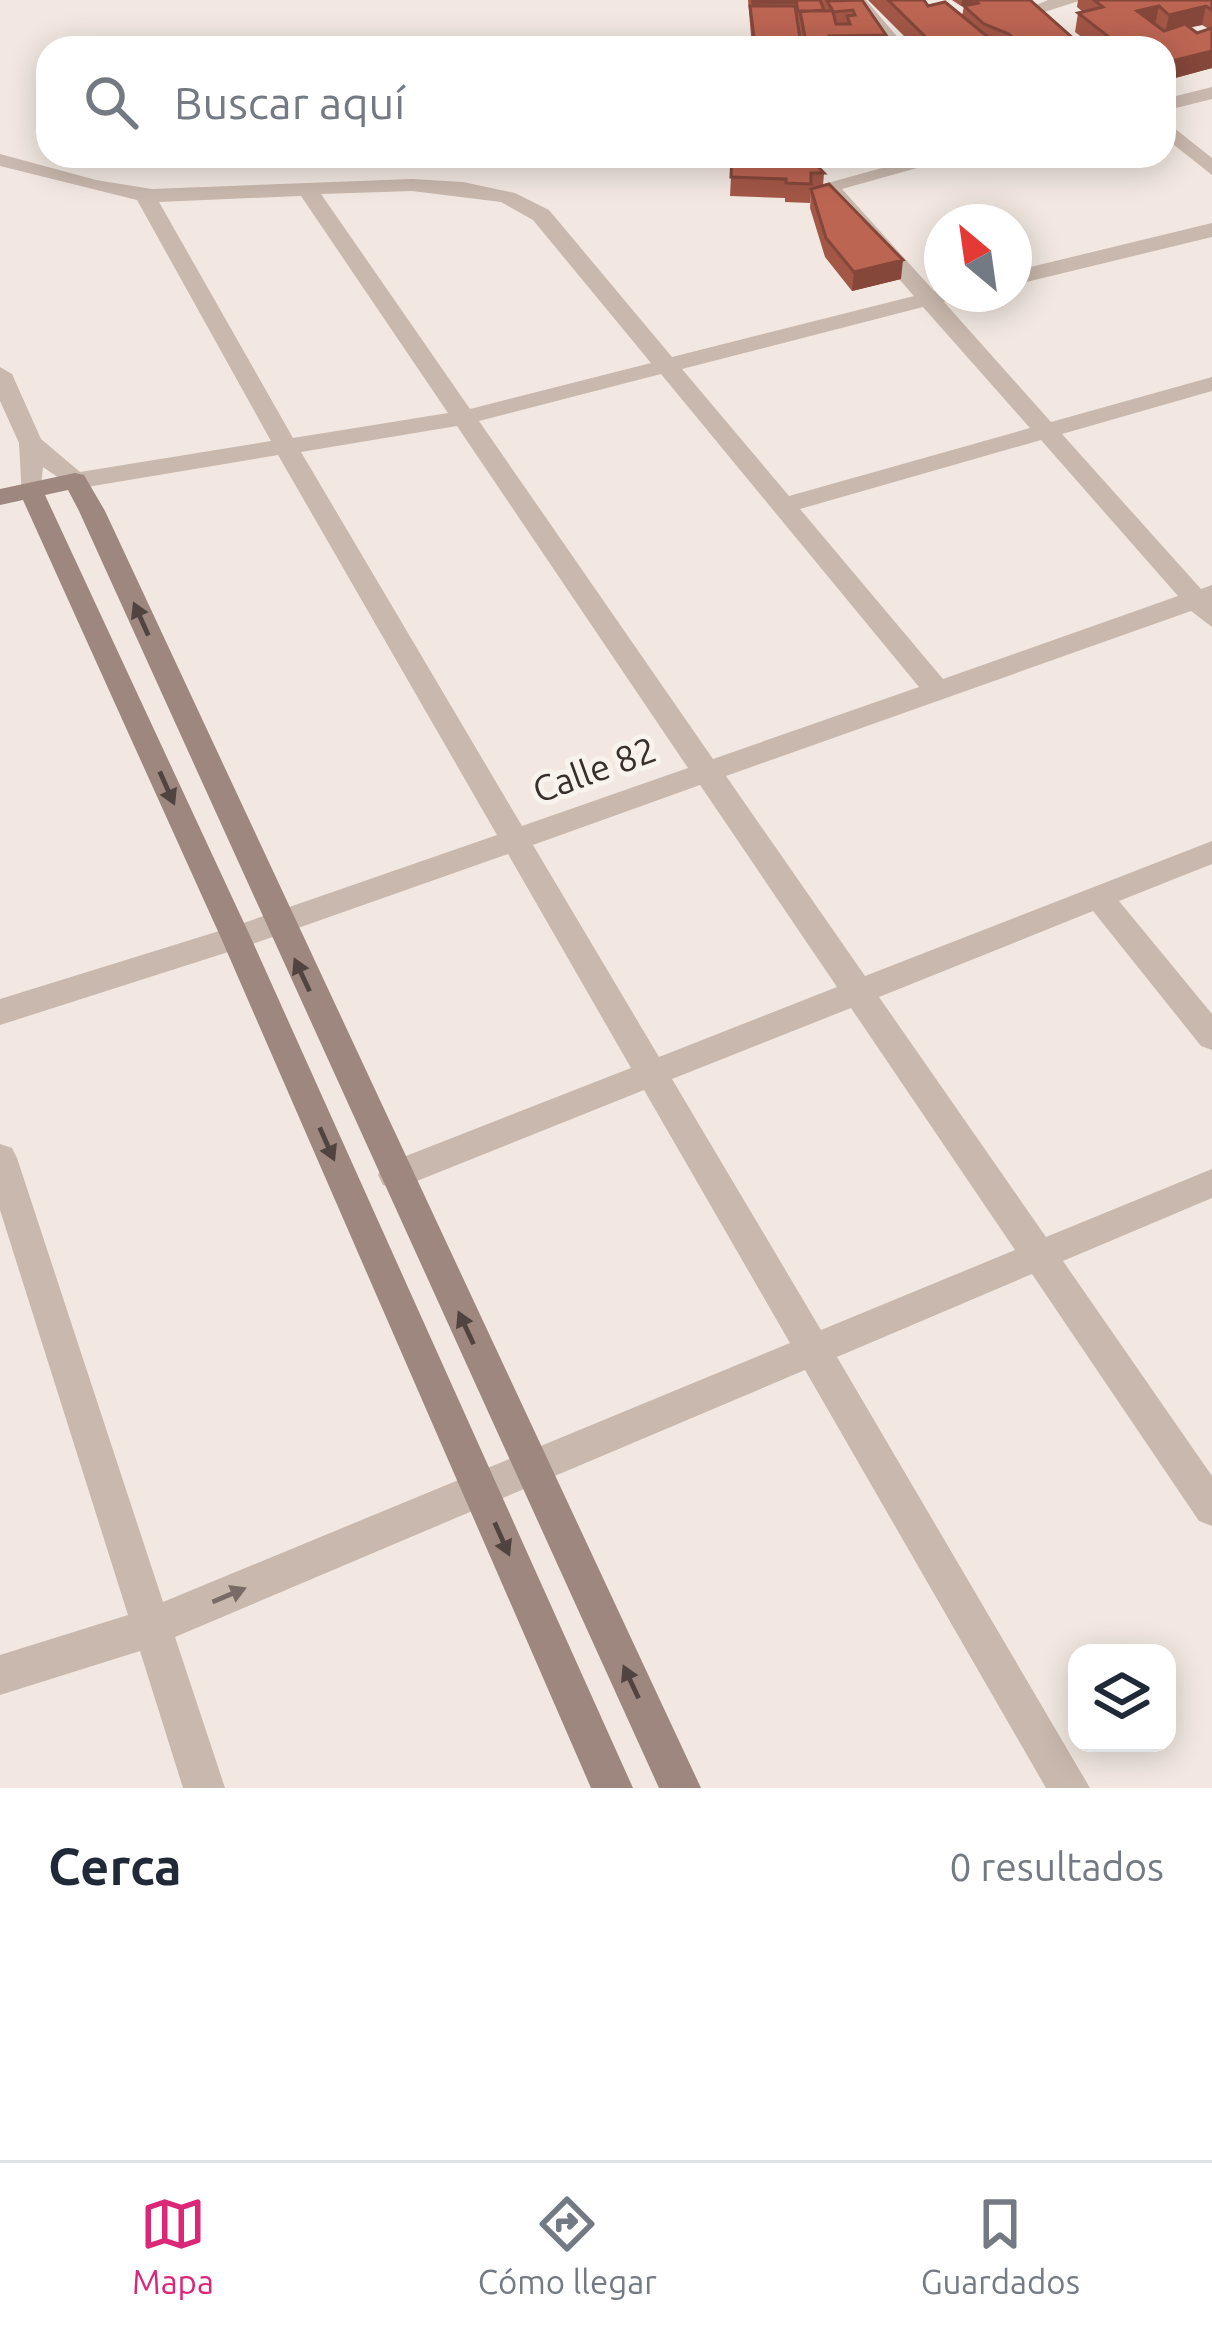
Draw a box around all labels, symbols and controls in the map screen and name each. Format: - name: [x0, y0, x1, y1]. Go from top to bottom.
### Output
- search box: [36, 36, 1176, 168]
- icon: search: [78, 69, 144, 135]
- text: Buscar aquí: [174, 77, 405, 128]
- north arrow: [924, 204, 1032, 312]
- one-way arrow: [131, 601, 151, 636]
- street label: Calle 82: [527, 728, 661, 810]
- one-way arrow: [158, 771, 178, 806]
- one-way arrow: [292, 957, 312, 992]
- one-way arrow: [318, 1127, 338, 1162]
- one-way arrow: [456, 1310, 476, 1345]
- one-way arrow: [492, 1522, 512, 1557]
- one-way arrow: [211, 1585, 247, 1604]
- map controls: [1068, 1644, 1176, 1752]
- button: layers: [1068, 1644, 1176, 1752]
- one-way arrow: [621, 1664, 641, 1699]
- text: Cerca: [48, 1837, 182, 1895]
- text: 0 resultados: [950, 1845, 1164, 1888]
- tab: Mapa: [132, 2191, 214, 2300]
- tab: Cómo llegar: [478, 2191, 657, 2300]
- tab: Guardados: [921, 2191, 1080, 2300]

